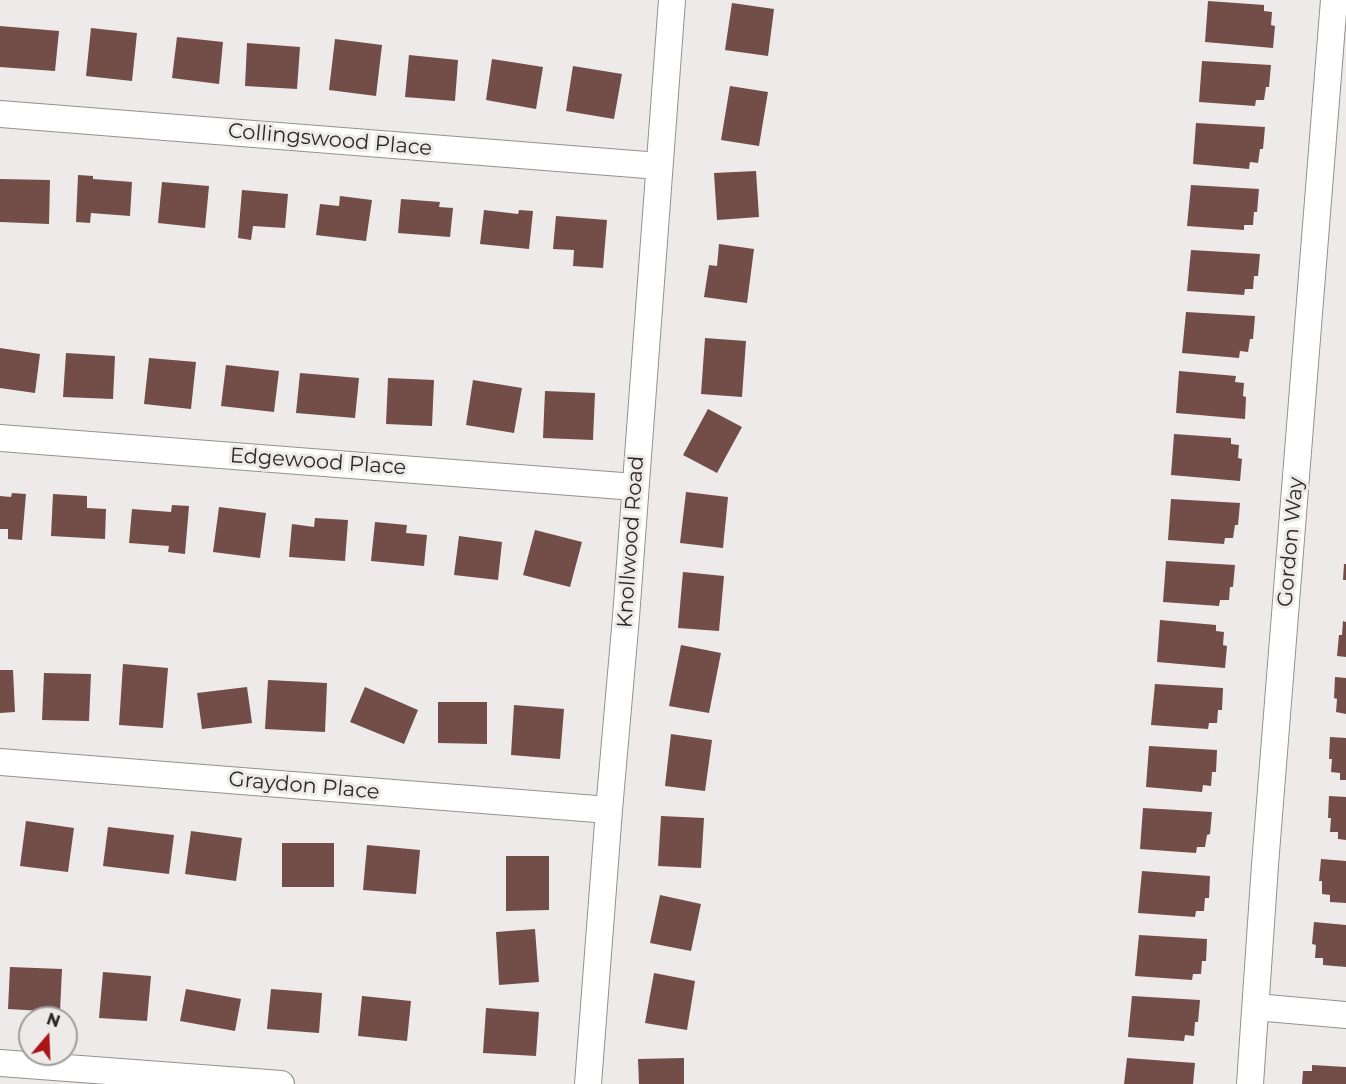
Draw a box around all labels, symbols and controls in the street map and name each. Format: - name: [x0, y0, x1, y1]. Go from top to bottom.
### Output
- street label: Collingswood Place: [227, 119, 433, 161]
- street label: Edgewood Place: [229, 443, 407, 481]
- street label: Knollwood Road: [612, 455, 650, 629]
- street label: Gordon Way: [1273, 476, 1309, 608]
- street label: Graydon Place: [227, 767, 381, 805]
- north arrow: [18, 1006, 78, 1066]
- text: N: [44, 1009, 63, 1031]

